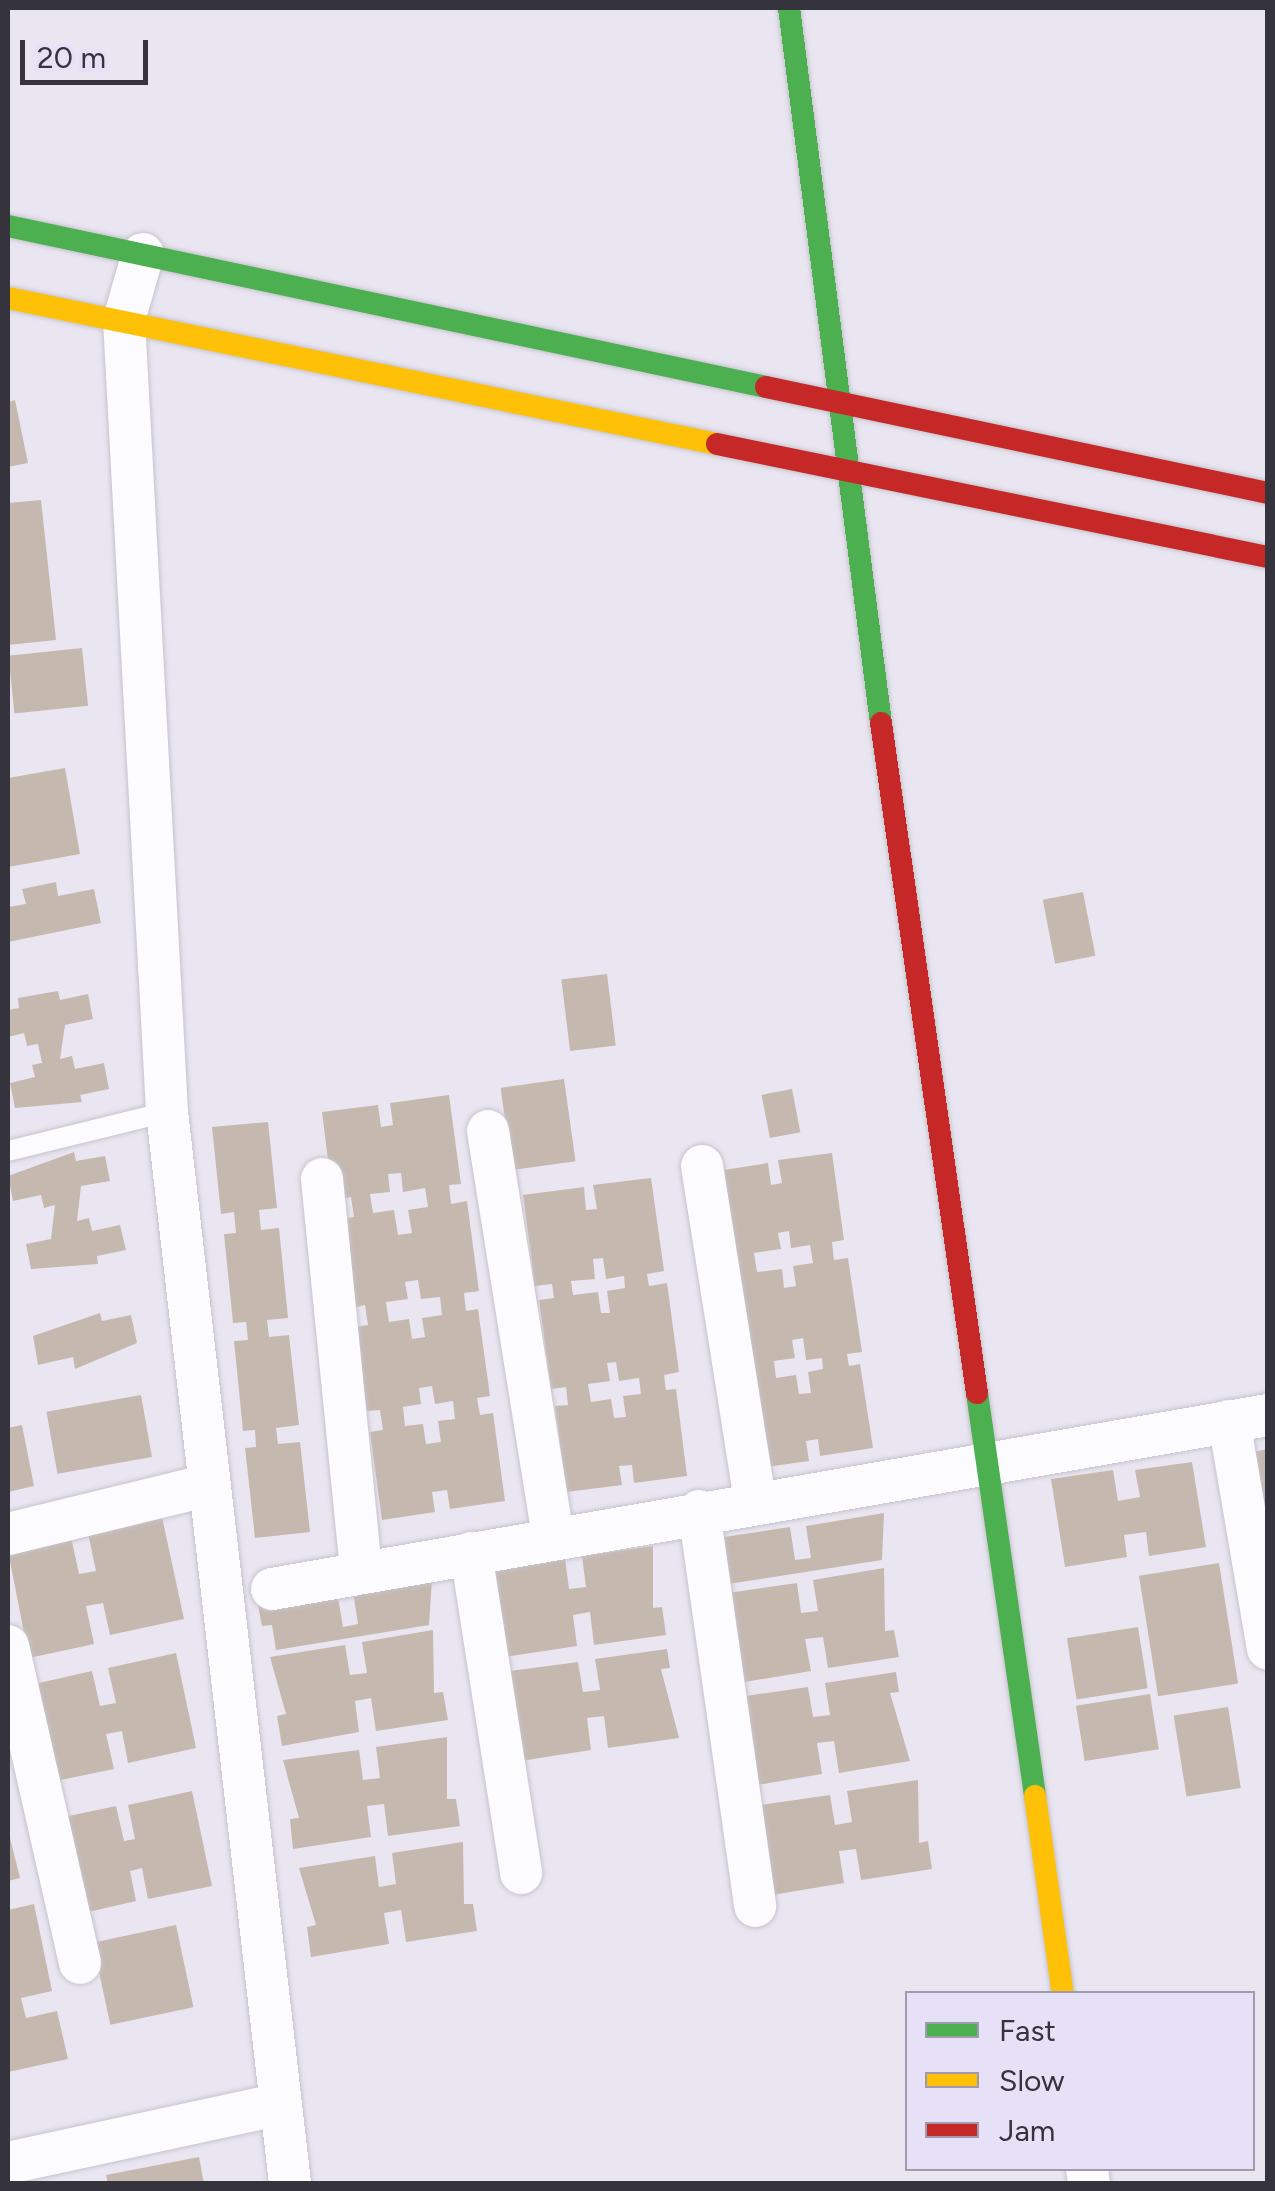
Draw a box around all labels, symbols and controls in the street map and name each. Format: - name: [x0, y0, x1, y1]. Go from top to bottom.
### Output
- scale bar: [25, 20, 152, 82]
- text: 20 m: [37, 39, 106, 76]
- legend: [905, 1991, 1255, 2171]
- text: Fast: [999, 2012, 1056, 2049]
- text: Slow: [999, 2062, 1065, 2099]
- text: Jam: [999, 2112, 1055, 2149]

